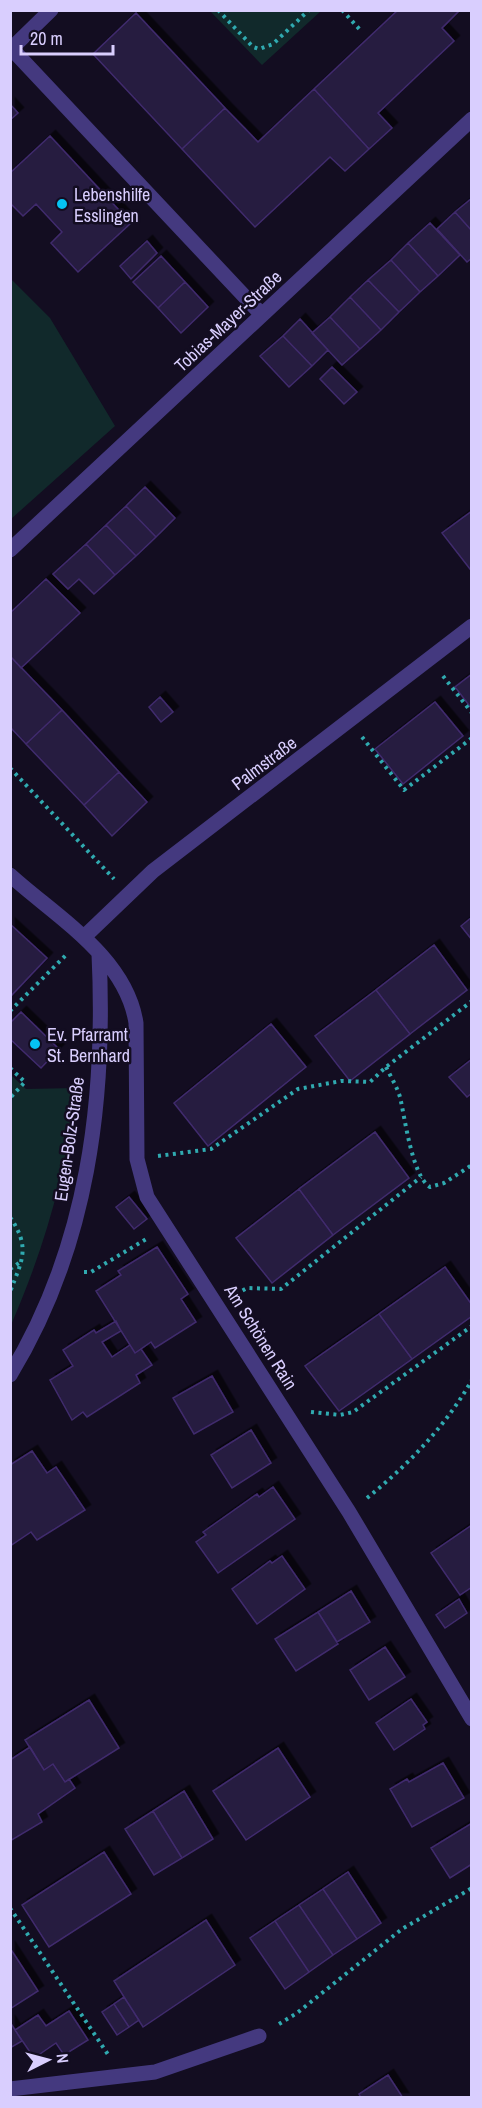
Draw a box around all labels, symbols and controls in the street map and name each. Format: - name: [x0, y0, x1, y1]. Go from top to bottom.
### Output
- scale bar: [21, 18, 112, 56]
- text: 20 m: [30, 26, 63, 51]
- place label: Lebenshilfe Esslingen: [74, 182, 150, 228]
- marker: Lebenshilfe Esslingen: [55, 197, 69, 211]
- street label: Tobias-Mayer-Straße: [169, 265, 287, 377]
- street label: Palmstraße: [226, 730, 302, 796]
- place label: Ev. Pfarramt St. Bernhard: [47, 1022, 130, 1068]
- marker: Ev. Pfarramt St. Bernhard: [28, 1037, 42, 1051]
- street label: Eugen-Bolz-Straße: [48, 1075, 90, 1203]
- street label: Am Schönen Rain: [218, 1279, 303, 1394]
- north arrow: [18, 2030, 78, 2090]
- text: N: [51, 2053, 74, 2064]

